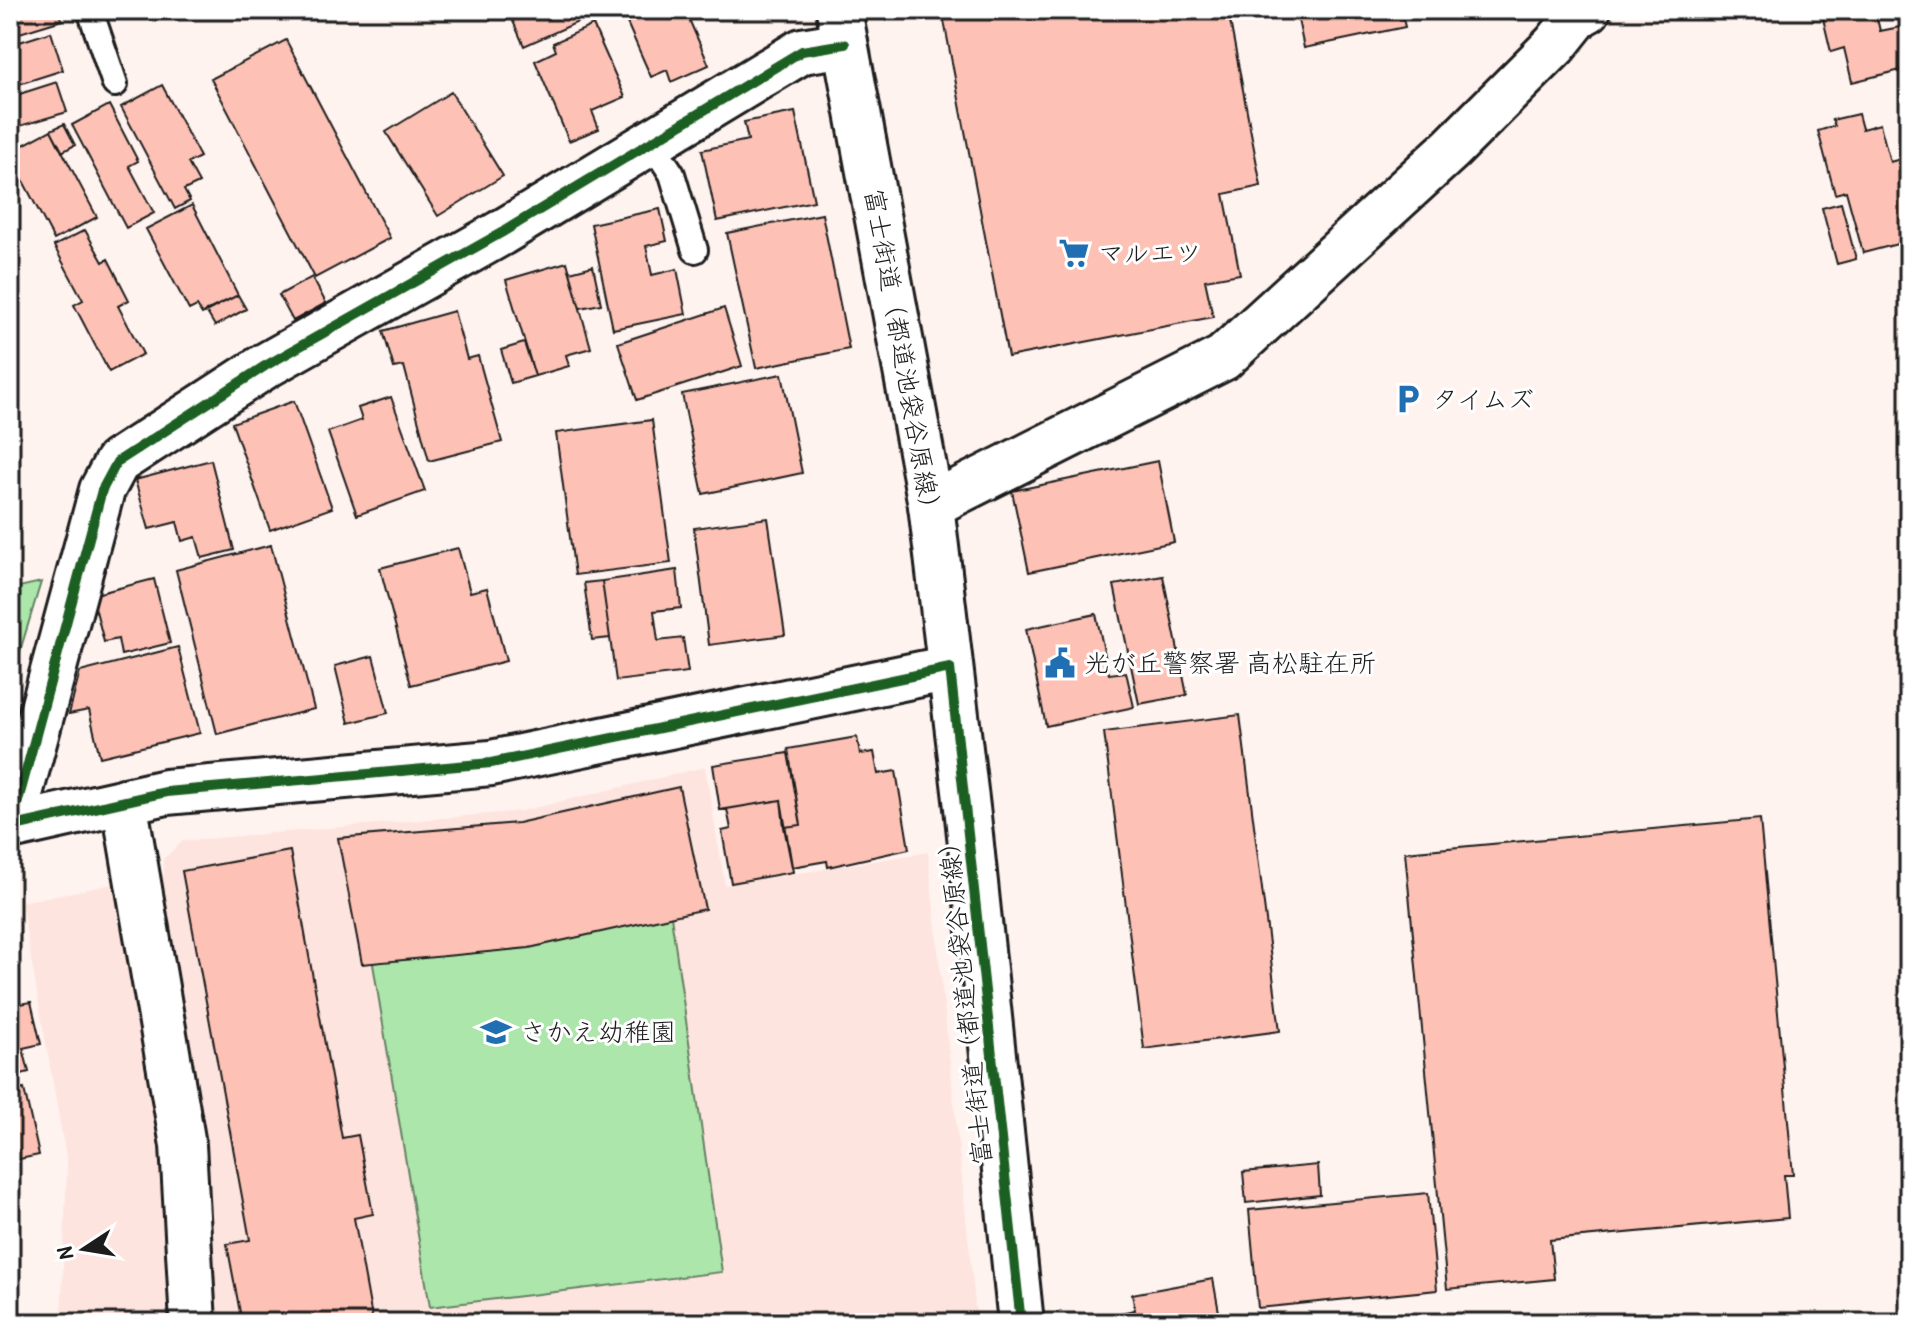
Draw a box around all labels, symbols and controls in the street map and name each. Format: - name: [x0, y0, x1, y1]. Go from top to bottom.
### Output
- street label: 富士街道（都道池袋谷原線）: [857, 185, 950, 524]
- place label: マルエツ: [1098, 235, 1201, 270]
- supermarket icon: マルエツ: [1057, 236, 1091, 270]
- place label: タイムズ: [1432, 381, 1534, 416]
- parking icon: タイムズ: [1391, 382, 1425, 416]
- place label: 光が丘警察署 高松駐在所: [1084, 645, 1376, 680]
- public building icon: 光が丘警察署 高松駐在所: [1043, 646, 1077, 680]
- street label: 富士街道（都道池袋谷原線）: [929, 827, 1000, 1167]
- place label: さかえ幼稚園: [520, 1014, 676, 1049]
- school or university icon: さかえ幼稚園: [479, 1015, 513, 1049]
- north arrow: [44, 1209, 124, 1289]
- text: N: [48, 1244, 80, 1262]

